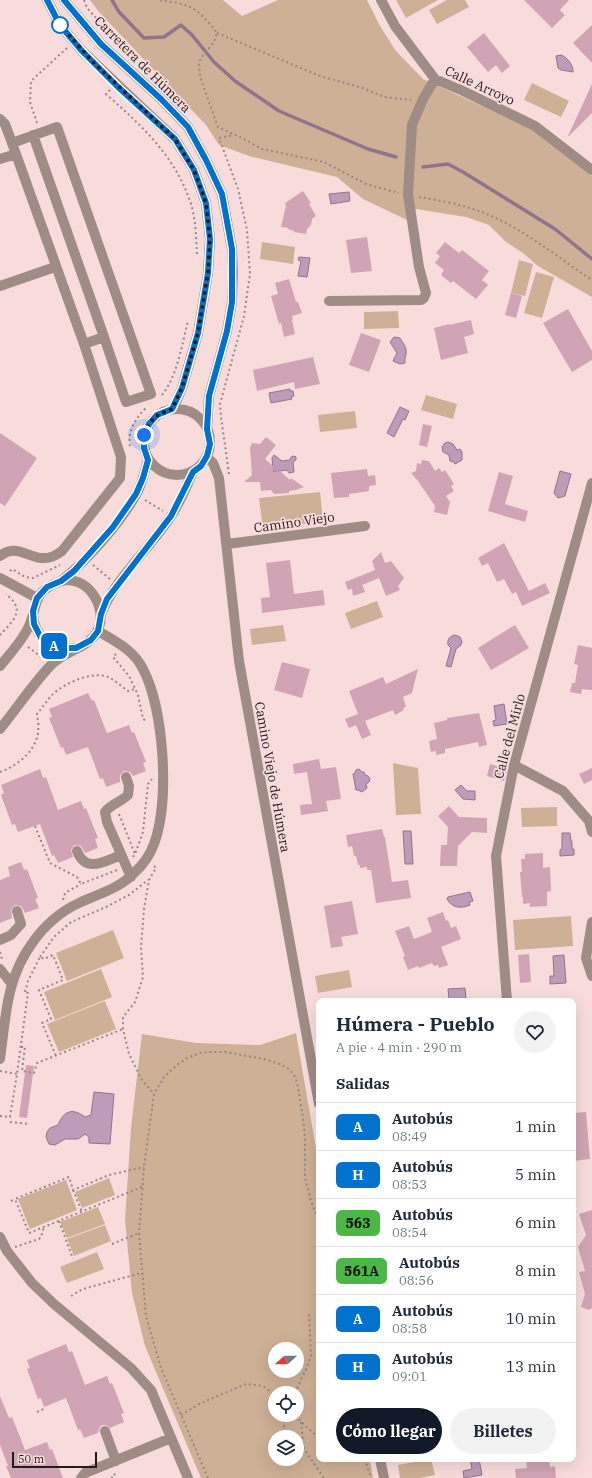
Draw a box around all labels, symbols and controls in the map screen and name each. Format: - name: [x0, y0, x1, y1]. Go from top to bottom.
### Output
- street label: Carretera de Húmera: [91, 12, 195, 116]
- unlabelled marker: [51, 16, 69, 34]
- street label: Calle Arroyo: [442, 62, 517, 109]
- your location: [134, 425, 154, 445]
- street label: Camino Viejo: [253, 508, 335, 537]
- line badge: A: [41, 633, 67, 659]
- text: A: [49, 637, 59, 655]
- street label: Calle del Mirlo: [490, 692, 529, 781]
- street label: Camino Viejo de Húmera: [251, 700, 294, 854]
- button: heart: [514, 1011, 556, 1053]
- text: Húmera - Pueblo: [336, 1012, 495, 1036]
- text: A pie · 4 min · 290 m: [336, 1039, 462, 1056]
- text: Salidas: [336, 1074, 390, 1093]
- text: Autobús: [392, 1109, 453, 1128]
- text: 1 min: [515, 1117, 556, 1136]
- text: A: [353, 1118, 363, 1136]
- text: 08:49: [392, 1128, 427, 1145]
- text: Autobús: [392, 1157, 453, 1176]
- text: 5 min: [515, 1165, 556, 1184]
- text: H: [352, 1166, 364, 1184]
- text: 08:53: [392, 1176, 427, 1193]
- text: Autobús: [392, 1205, 453, 1224]
- text: 6 min: [515, 1213, 556, 1232]
- text: 563: [345, 1214, 371, 1232]
- text: 08:54: [392, 1224, 427, 1241]
- text: Autobús: [399, 1253, 460, 1272]
- text: 8 min: [515, 1261, 556, 1280]
- text: 561A: [344, 1262, 379, 1280]
- text: 08:56: [399, 1272, 434, 1289]
- text: Autobús: [392, 1301, 453, 1320]
- text: 10 min: [506, 1309, 556, 1328]
- text: A: [353, 1310, 363, 1328]
- text: 08:58: [392, 1320, 427, 1337]
- north arrow: [268, 1342, 304, 1378]
- map controls: [268, 1342, 304, 1466]
- text: Autobús: [392, 1349, 453, 1368]
- text: 13 min: [506, 1357, 556, 1376]
- text: H: [352, 1358, 364, 1376]
- text: 09:01: [392, 1368, 427, 1385]
- button: locate: [268, 1386, 304, 1422]
- button: Cómo llegar: [336, 1408, 442, 1454]
- button: Billetes: [450, 1408, 556, 1454]
- button: layers: [268, 1430, 304, 1466]
- scale bar: [12, 1450, 97, 1469]
- text: 50 m: [18, 1452, 44, 1466]

